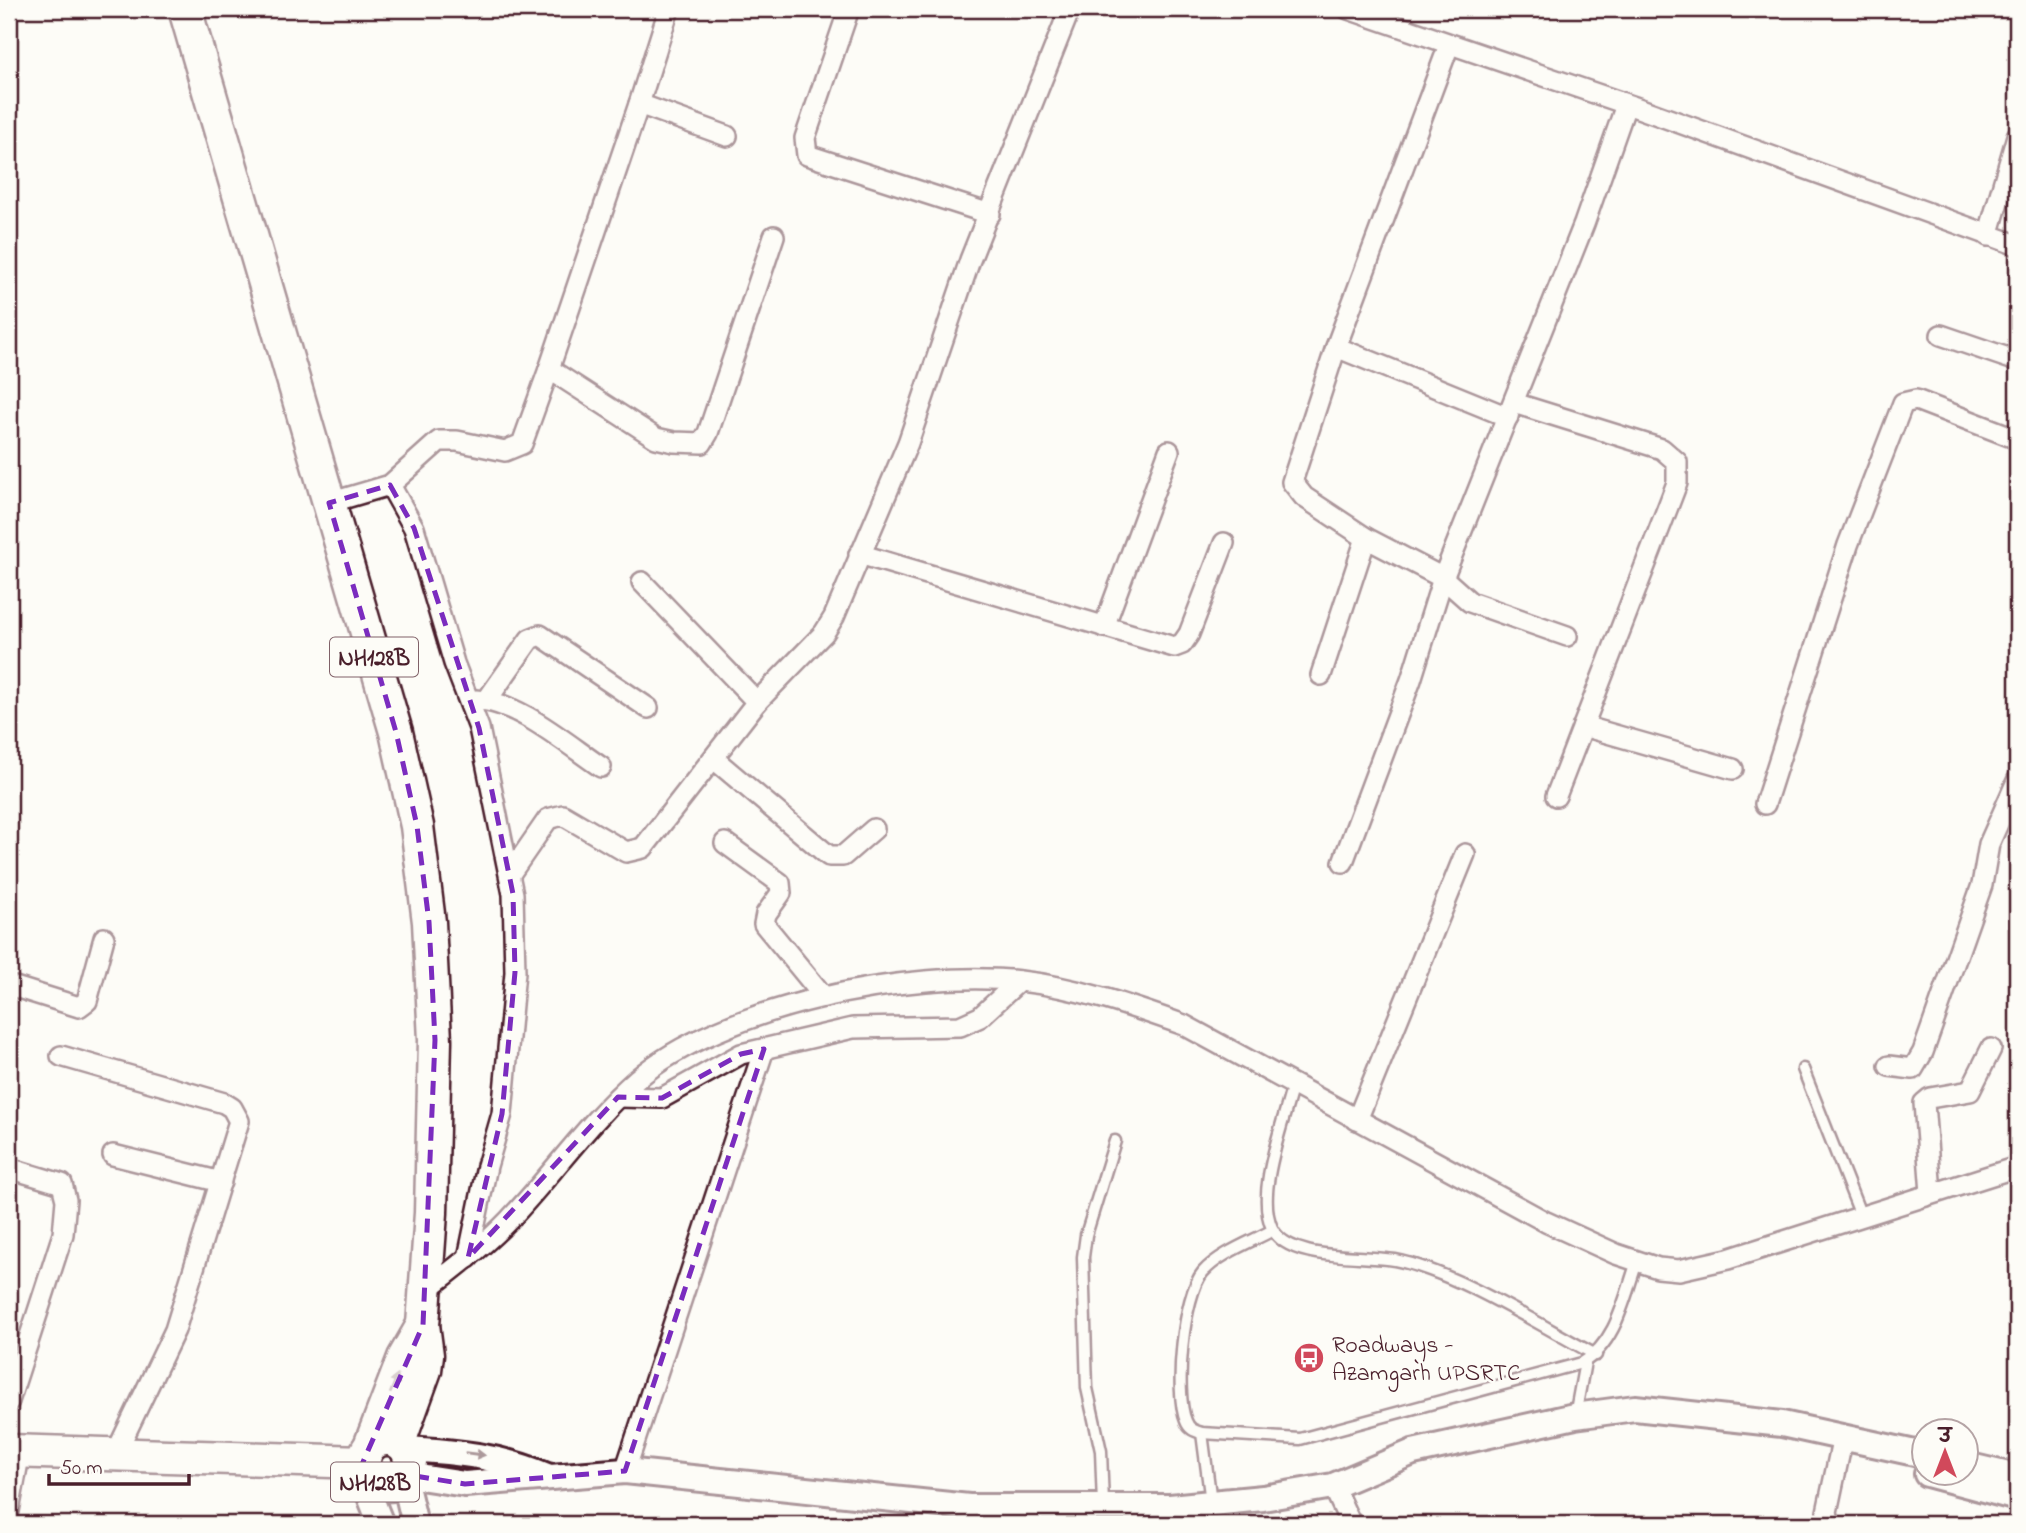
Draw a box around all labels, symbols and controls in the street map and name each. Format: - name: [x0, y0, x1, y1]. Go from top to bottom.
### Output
- road number: NH128B: [330, 638, 418, 677]
- place label: Roadways - Azamgarh UPSRTC: [1332, 1329, 1520, 1392]
- bus stop icon: Roadways - Azamgarh UPSRTC: [1292, 1341, 1326, 1375]
- one-way arrow: [388, 1373, 399, 1394]
- north arrow: [1910, 1418, 1980, 1488]
- text: उ: [1937, 1424, 1954, 1451]
- scale bar: [49, 1442, 189, 1486]
- one-way arrow: [464, 1449, 486, 1460]
- text: 50 m: [60, 1454, 103, 1484]
- road number: NH128B: [331, 1462, 419, 1502]

